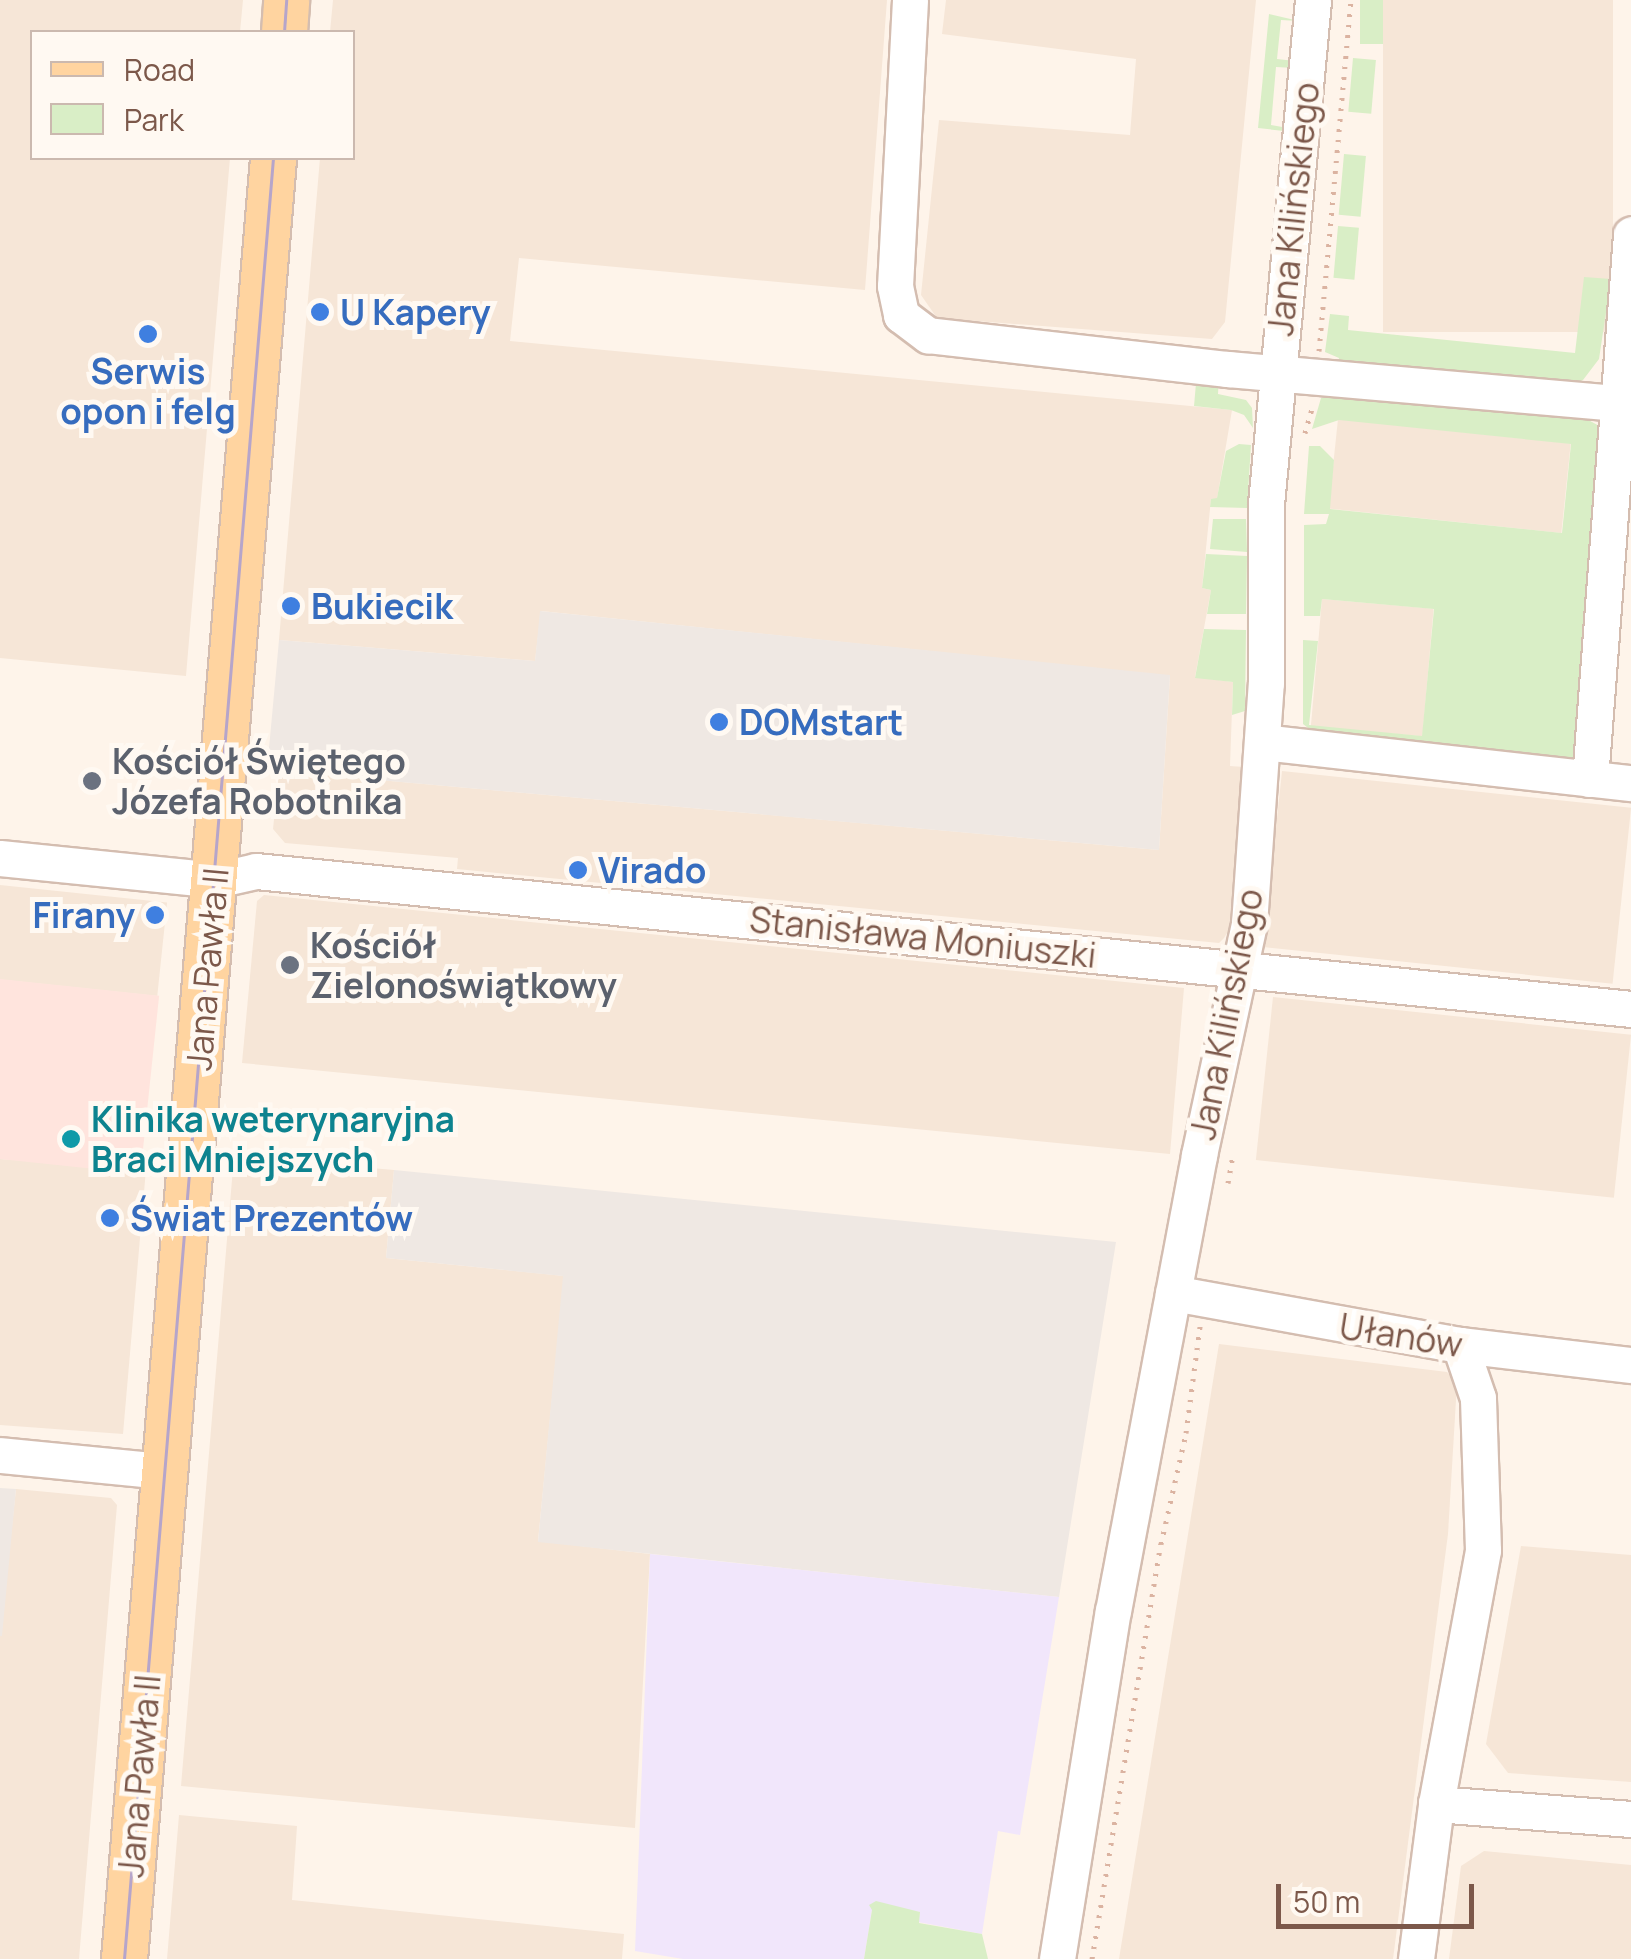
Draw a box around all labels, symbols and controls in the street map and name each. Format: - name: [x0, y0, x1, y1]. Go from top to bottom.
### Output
- legend: [30, 30, 355, 160]
- text: Road: [124, 49, 195, 90]
- street label: Jana Kilińskiego: [1259, 80, 1327, 338]
- text: Park: [124, 99, 184, 140]
- place label: U Kapery: [340, 291, 491, 333]
- marker: U Kapery: [309, 301, 331, 323]
- marker: Serwis opon i felg: [137, 323, 159, 345]
- place label: Serwis opon i felg: [60, 350, 236, 432]
- place label: Bukiecik: [311, 585, 453, 627]
- marker: Bukiecik: [280, 595, 302, 617]
- place label: DOMstart: [739, 701, 903, 743]
- marker: DOMstart: [708, 711, 730, 733]
- place label: Kościół Świętego Józefa Robotnika: [112, 740, 406, 822]
- marker: Kościół Świętego Józefa Robotnika: [81, 770, 103, 792]
- place label: Virado: [598, 849, 706, 891]
- marker: Virado: [567, 859, 589, 881]
- street label: Jana Pawła II: [177, 866, 237, 1072]
- street label: Jana Kilińskiego: [1181, 885, 1271, 1143]
- place label: Firany: [32, 894, 135, 936]
- street label: Stanisława Moniuszki: [748, 898, 1098, 976]
- marker: Firany: [144, 904, 166, 926]
- place label: Kościół Zielonoświątkowy: [310, 924, 617, 1006]
- marker: Kościół Zielonoświątkowy: [279, 954, 301, 976]
- place label: Klinika weterynaryjna Braci Mniejszych: [91, 1098, 455, 1180]
- marker: Klinika weterynaryjna Braci Mniejszych: [60, 1128, 82, 1150]
- place label: Świat Prezentów: [130, 1197, 413, 1239]
- marker: Świat Prezentów: [99, 1207, 121, 1229]
- street label: Ułanów: [1336, 1305, 1466, 1365]
- street label: Jana Pawła II: [109, 1673, 169, 1879]
- scale bar: [1281, 1864, 1478, 1926]
- text: 50 m: [1293, 1881, 1360, 1922]

